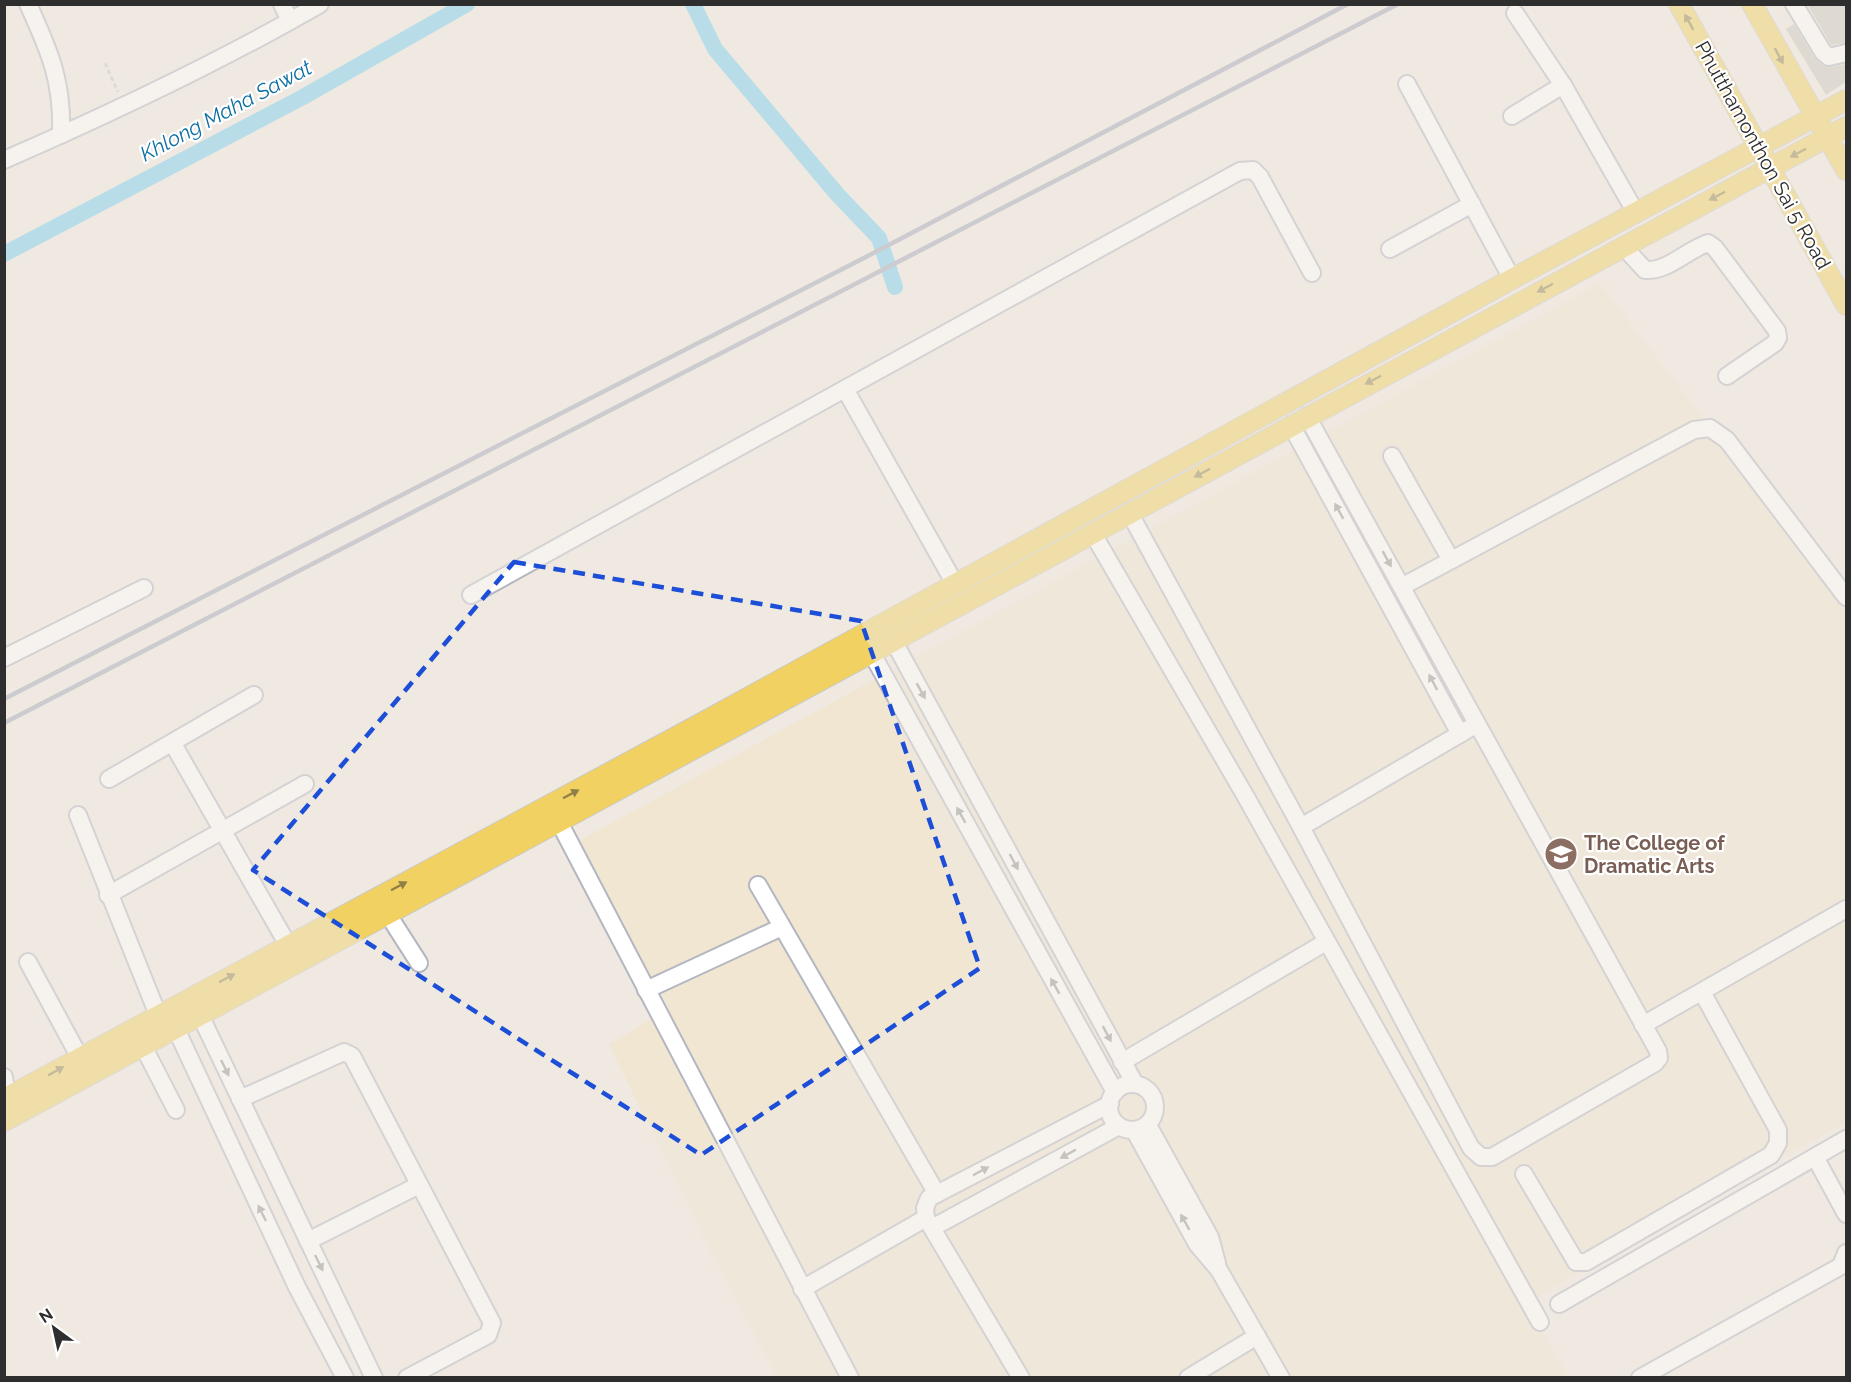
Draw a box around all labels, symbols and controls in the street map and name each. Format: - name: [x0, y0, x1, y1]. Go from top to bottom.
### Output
- one-way arrow: [1684, 14, 1694, 31]
- street label: Phutthamonthon Sai 5 Road: [1690, 37, 1836, 273]
- one-way arrow: [1774, 48, 1784, 65]
- water label: Khlong Maha Sawat: [136, 55, 316, 166]
- one-way arrow: [1789, 148, 1806, 158]
- one-way arrow: [1708, 191, 1725, 201]
- one-way arrow: [1536, 283, 1553, 293]
- one-way arrow: [1364, 375, 1381, 385]
- one-way arrow: [1193, 468, 1210, 478]
- one-way arrow: [1334, 502, 1344, 519]
- one-way arrow: [1382, 551, 1392, 568]
- one-way arrow: [1428, 674, 1438, 691]
- one-way arrow: [916, 683, 926, 700]
- one-way arrow: [563, 789, 580, 799]
- one-way arrow: [956, 806, 966, 823]
- place label: The College of Dramatic Arts: [1584, 831, 1725, 878]
- school or university icon: The College of Dramatic Arts: [1543, 836, 1579, 872]
- one-way arrow: [1009, 854, 1019, 871]
- one-way arrow: [391, 881, 408, 891]
- one-way arrow: [219, 973, 236, 983]
- one-way arrow: [1050, 977, 1060, 994]
- one-way arrow: [1102, 1025, 1112, 1042]
- one-way arrow: [221, 1059, 230, 1076]
- one-way arrow: [48, 1066, 65, 1076]
- one-way arrow: [1059, 1149, 1076, 1159]
- one-way arrow: [973, 1166, 990, 1176]
- one-way arrow: [257, 1204, 266, 1221]
- one-way arrow: [1180, 1213, 1190, 1230]
- one-way arrow: [314, 1254, 323, 1271]
- north arrow: [24, 1298, 84, 1358]
- text: N: [36, 1305, 56, 1327]

